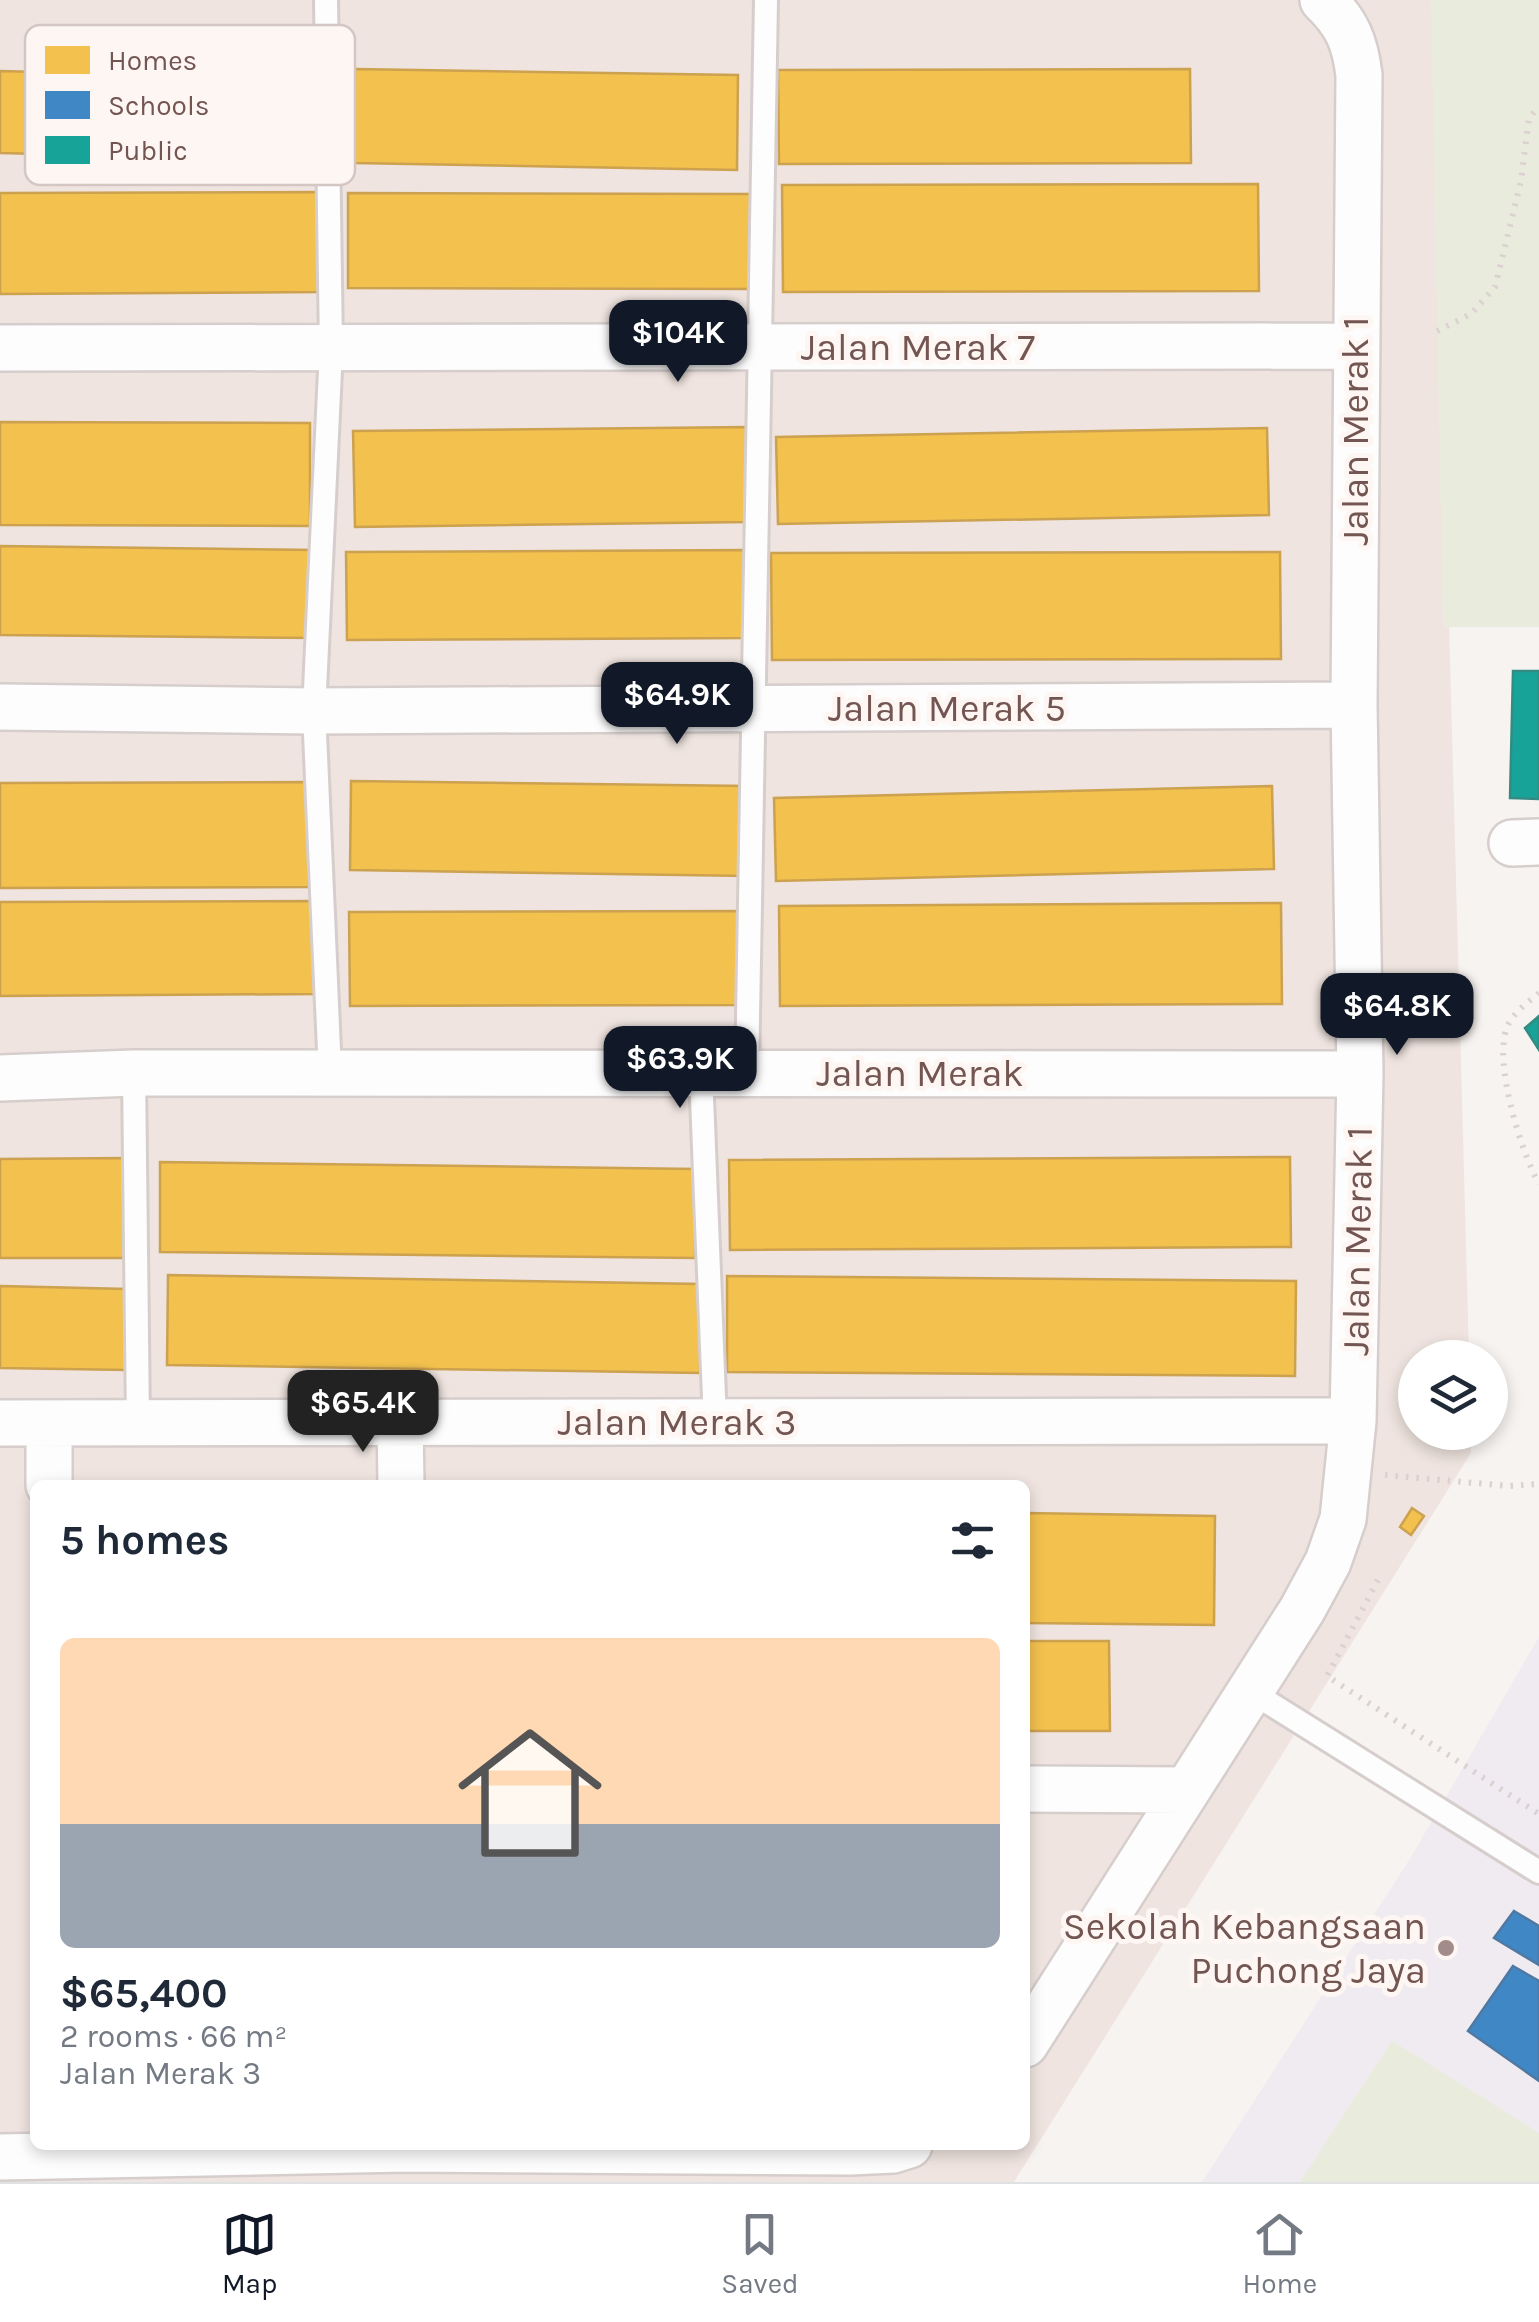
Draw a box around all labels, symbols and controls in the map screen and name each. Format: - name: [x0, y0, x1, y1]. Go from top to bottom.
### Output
- legend: [25, 25, 355, 185]
- text: Homes: [108, 44, 197, 77]
- text: Schools: [108, 89, 209, 122]
- text: Public: [108, 134, 188, 167]
- pin: $104K: [608, 300, 748, 385]
- text: $104K: [631, 314, 725, 351]
- street label: Jalan Merak 1: [1333, 316, 1378, 546]
- street label: Jalan Merak 7: [801, 325, 1035, 370]
- pin: $64.9K: [596, 662, 758, 747]
- text: $64.9K: [623, 676, 731, 713]
- street label: Jalan Merak 5: [828, 686, 1066, 731]
- pin: $64.8K: [1316, 973, 1478, 1058]
- text: $64.8K: [1342, 987, 1452, 1024]
- pin: $63.9K: [599, 1026, 761, 1111]
- text: $63.9K: [626, 1040, 734, 1077]
- street label: Jalan Merak: [816, 1051, 1024, 1096]
- street label: Jalan Merak 1: [1333, 1126, 1382, 1356]
- map controls: [1398, 1340, 1508, 1450]
- button: layers: [1398, 1340, 1508, 1450]
- pin: $65.4K: [282, 1370, 444, 1455]
- text: $65.4K: [310, 1384, 416, 1421]
- street label: Jalan Merak 3: [557, 1400, 797, 1445]
- icon: filters: [945, 1513, 1000, 1568]
- text: 5 homes: [60, 1515, 229, 1565]
- icon: home: [440, 1703, 620, 1883]
- place label: Sekolah Kebangsaan Puchong Jaya: [1063, 1904, 1426, 1993]
- marker: Sekolah Kebangsaan Puchong Jaya: [1435, 1937, 1457, 1959]
- text: $65,400: [60, 1968, 228, 2018]
- text: 2 rooms · 66 m²: [60, 2018, 287, 2055]
- text: Jalan Merak 3: [60, 2055, 261, 2092]
- tab: Map: [222, 2207, 277, 2300]
- tab: Saved: [721, 2207, 799, 2300]
- tab: Home: [1242, 2207, 1317, 2300]

